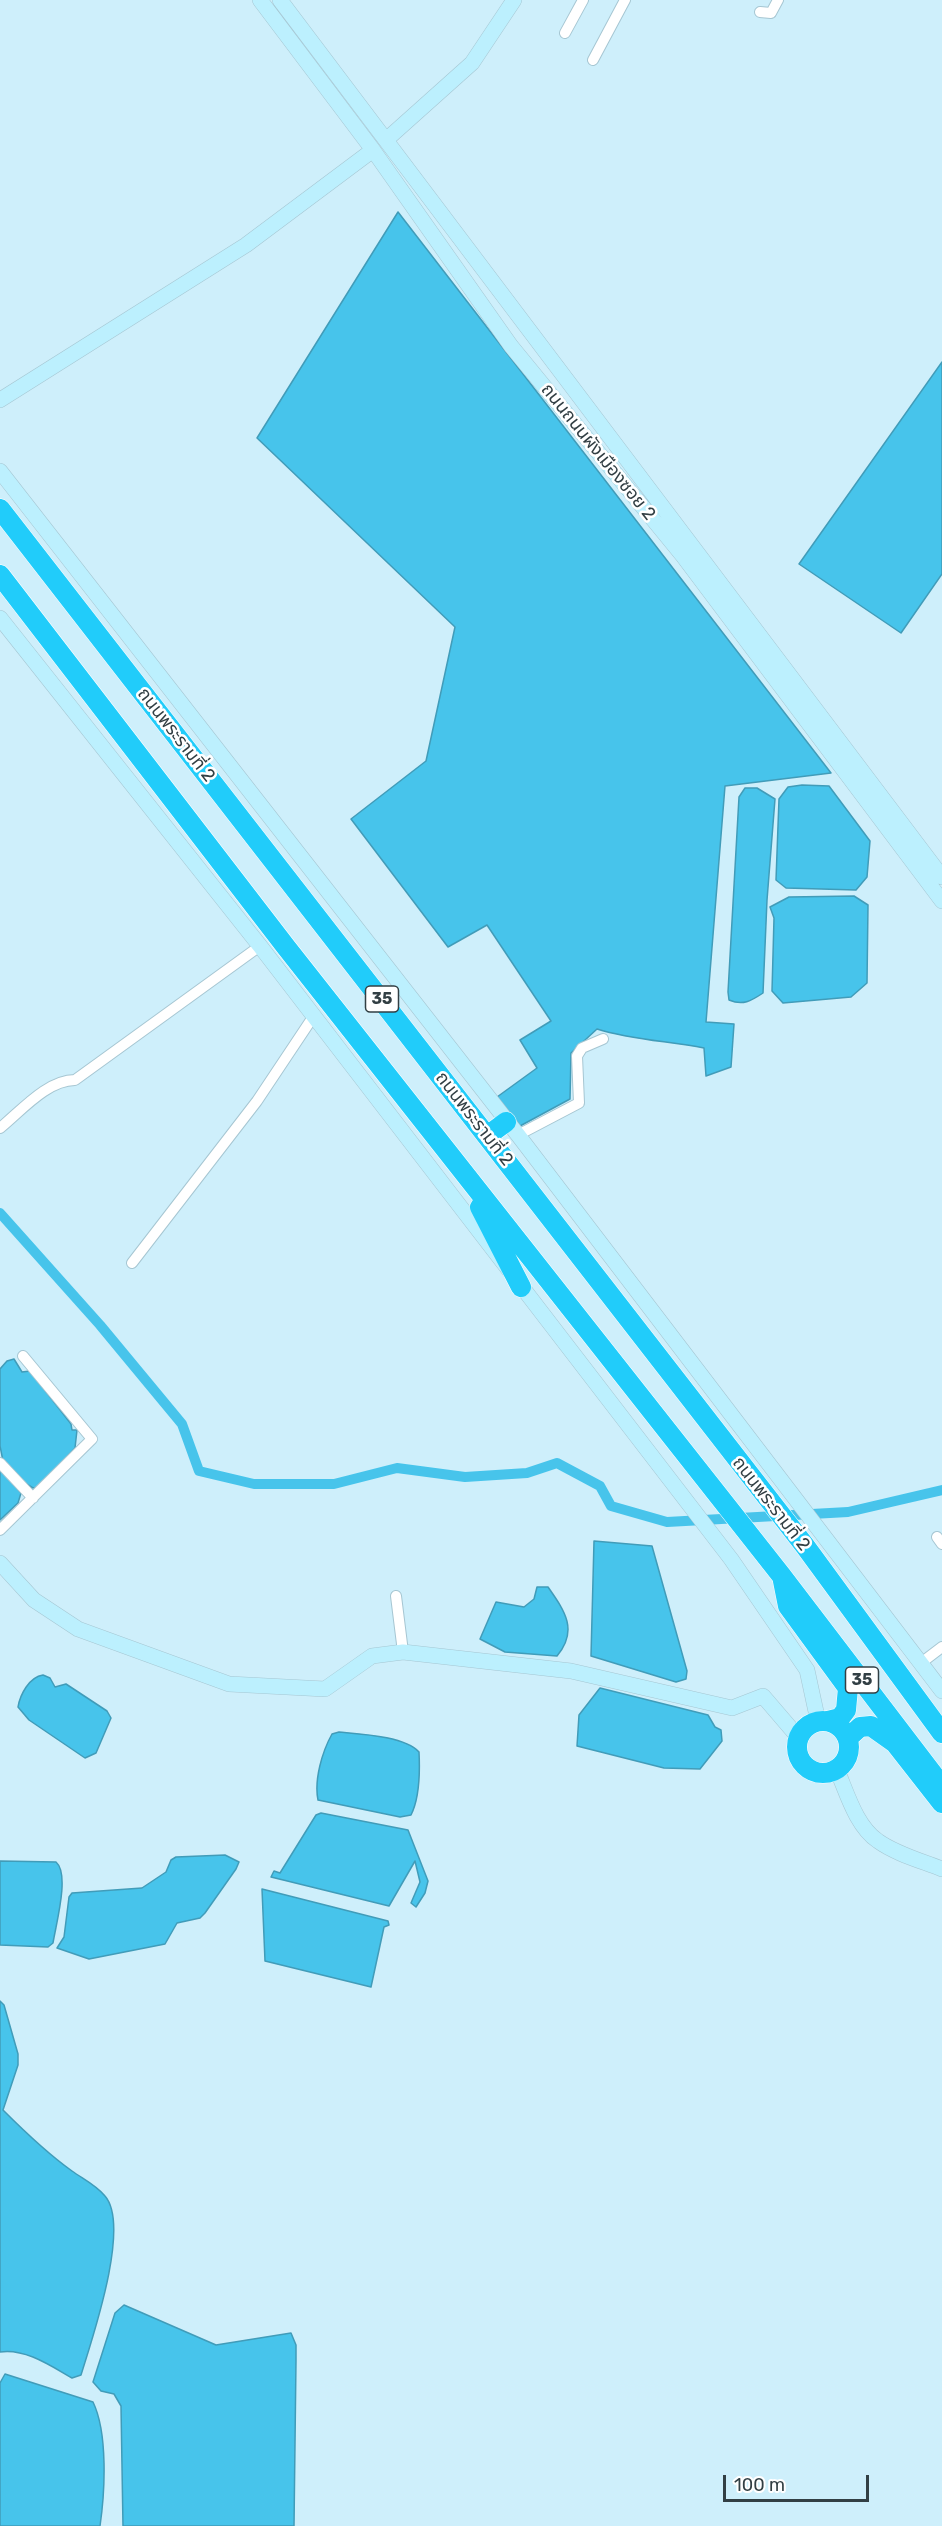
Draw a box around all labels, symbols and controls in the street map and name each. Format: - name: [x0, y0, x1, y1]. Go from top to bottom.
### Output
- street label: ถนนถนนผังเมืองซอย 2: [536, 379, 660, 525]
- street label: ถนนพระรามที่ 2: [133, 684, 219, 786]
- road number: 35: [366, 986, 398, 1012]
- street label: ถนนพระรามที่ 2: [431, 1068, 517, 1170]
- street label: ถนนพระรามที่ 2: [728, 1453, 814, 1555]
- road number: 35: [846, 1667, 878, 1693]
- scale bar: [726, 2463, 872, 2501]
- text: 100 m: [734, 2474, 785, 2496]

